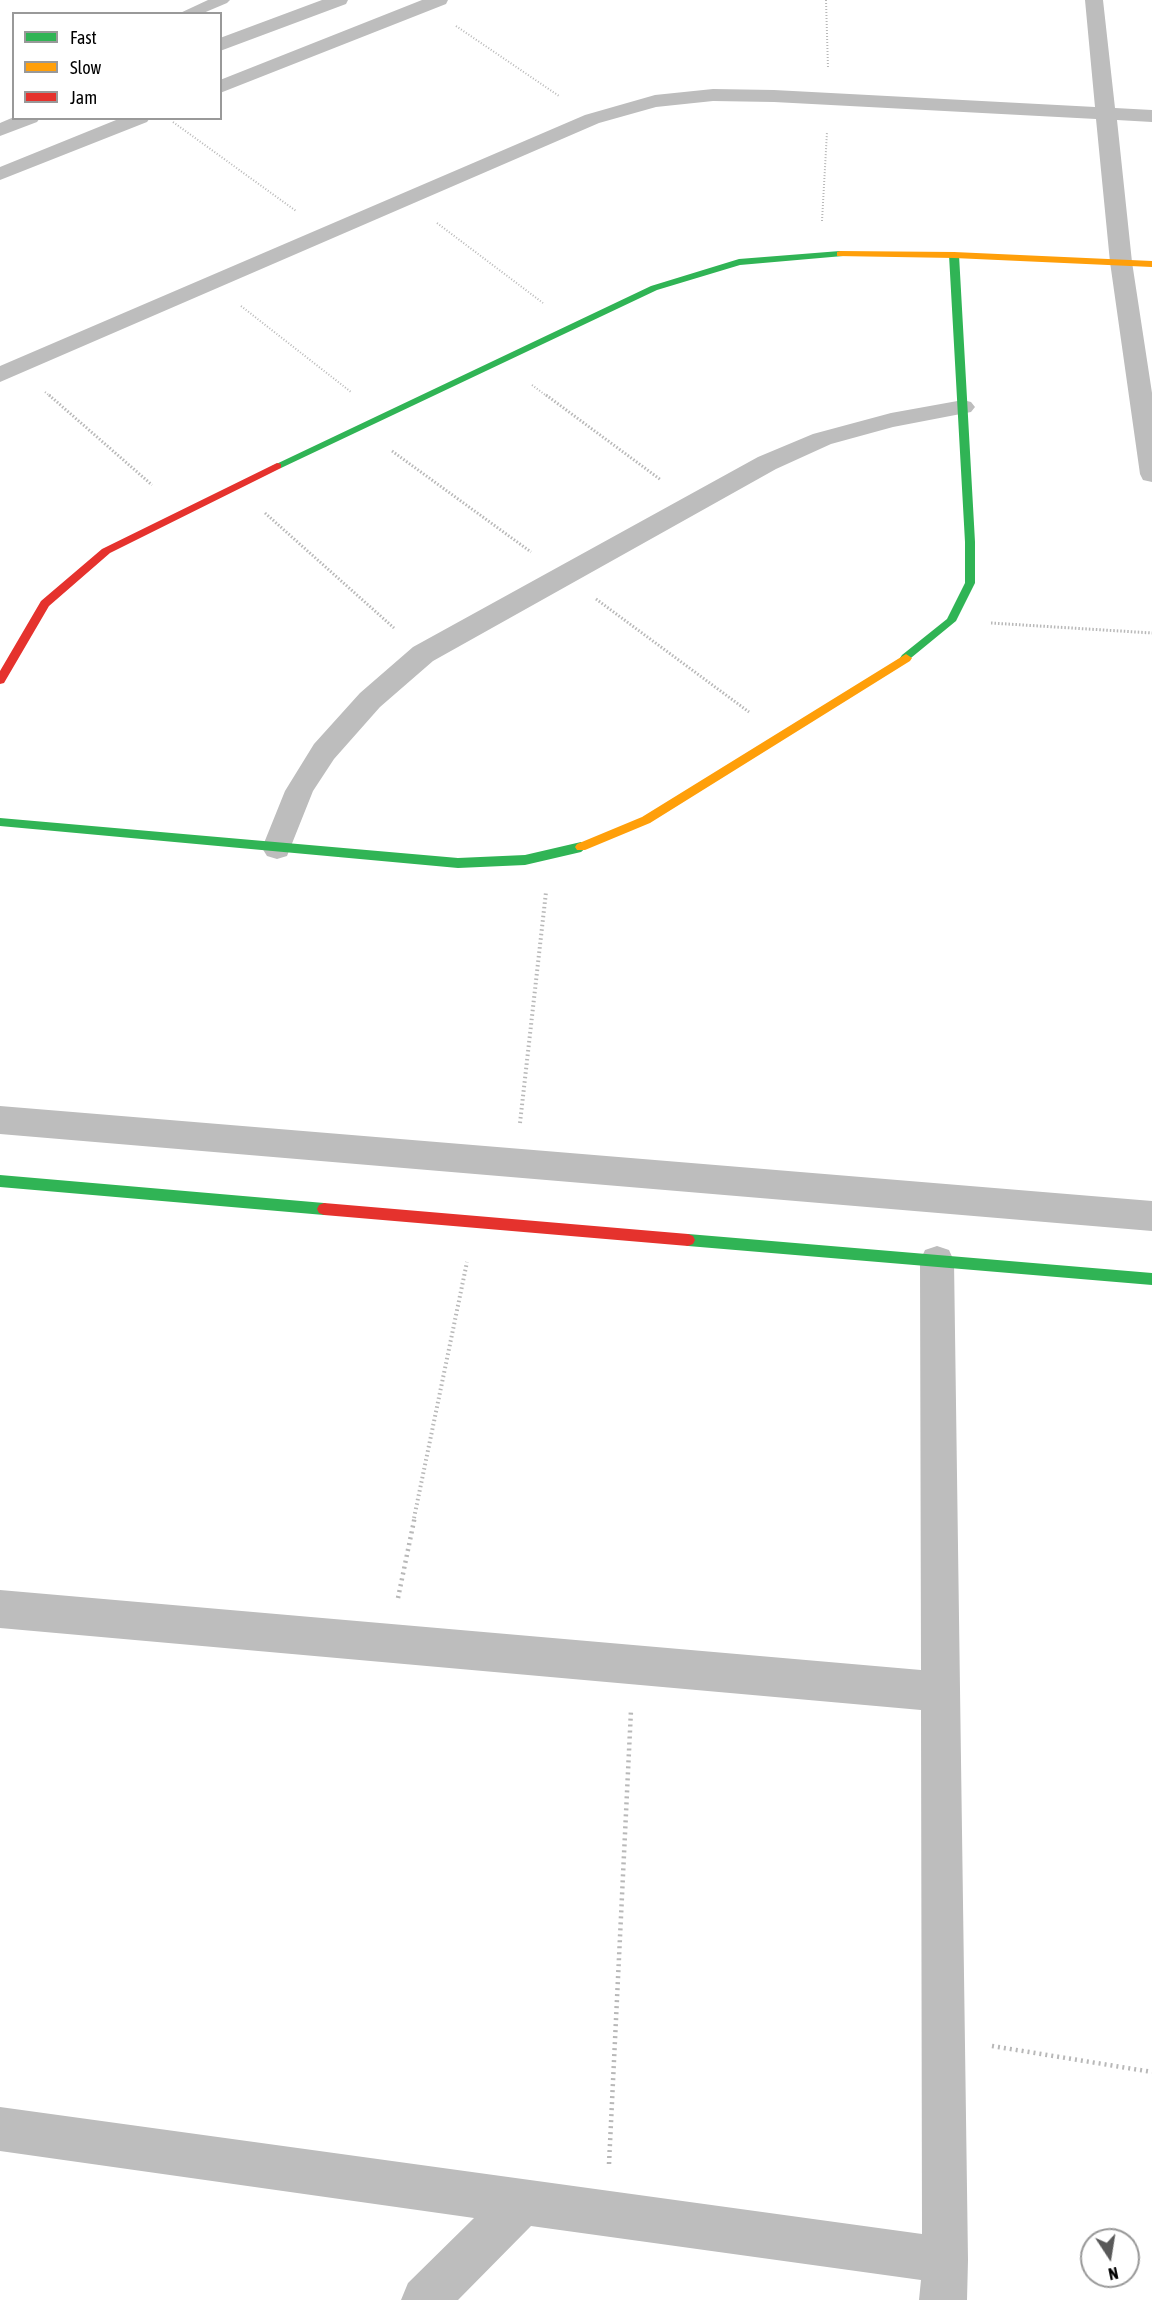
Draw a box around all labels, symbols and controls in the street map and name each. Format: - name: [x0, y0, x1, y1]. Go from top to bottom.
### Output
- legend: [12, 12, 222, 120]
- text: Fast: [70, 27, 97, 48]
- text: Slow: [70, 57, 101, 78]
- text: Jam: [70, 87, 97, 108]
- north arrow: [1080, 2228, 1140, 2288]
- text: N: [1107, 2264, 1120, 2283]

